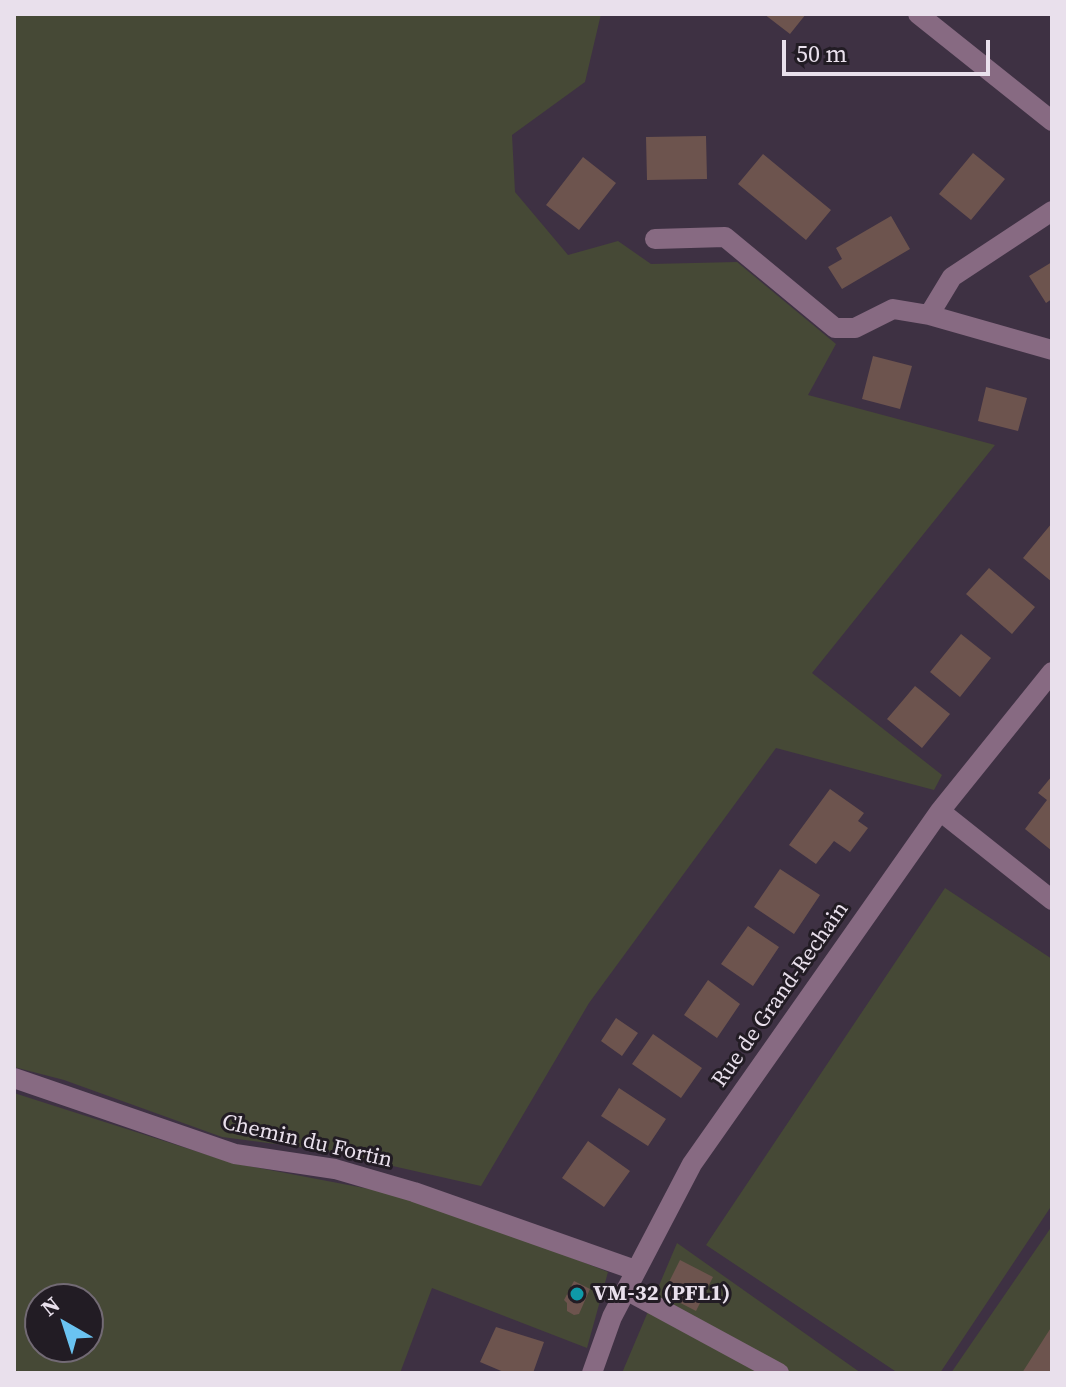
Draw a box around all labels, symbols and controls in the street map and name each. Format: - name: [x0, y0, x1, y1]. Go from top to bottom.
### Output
- scale bar: [786, 24, 994, 74]
- text: 50 m: [796, 37, 847, 70]
- street label: Rue de Grand-Rechain: [707, 897, 855, 1093]
- street label: Chemin du Fortin: [219, 1110, 395, 1174]
- place label: VM-32 (PFL1): [593, 1281, 730, 1307]
- north arrow: [24, 1283, 104, 1363]
- marker: VM-32 (PFL1): [568, 1285, 586, 1303]
- text: N: [34, 1289, 66, 1323]

